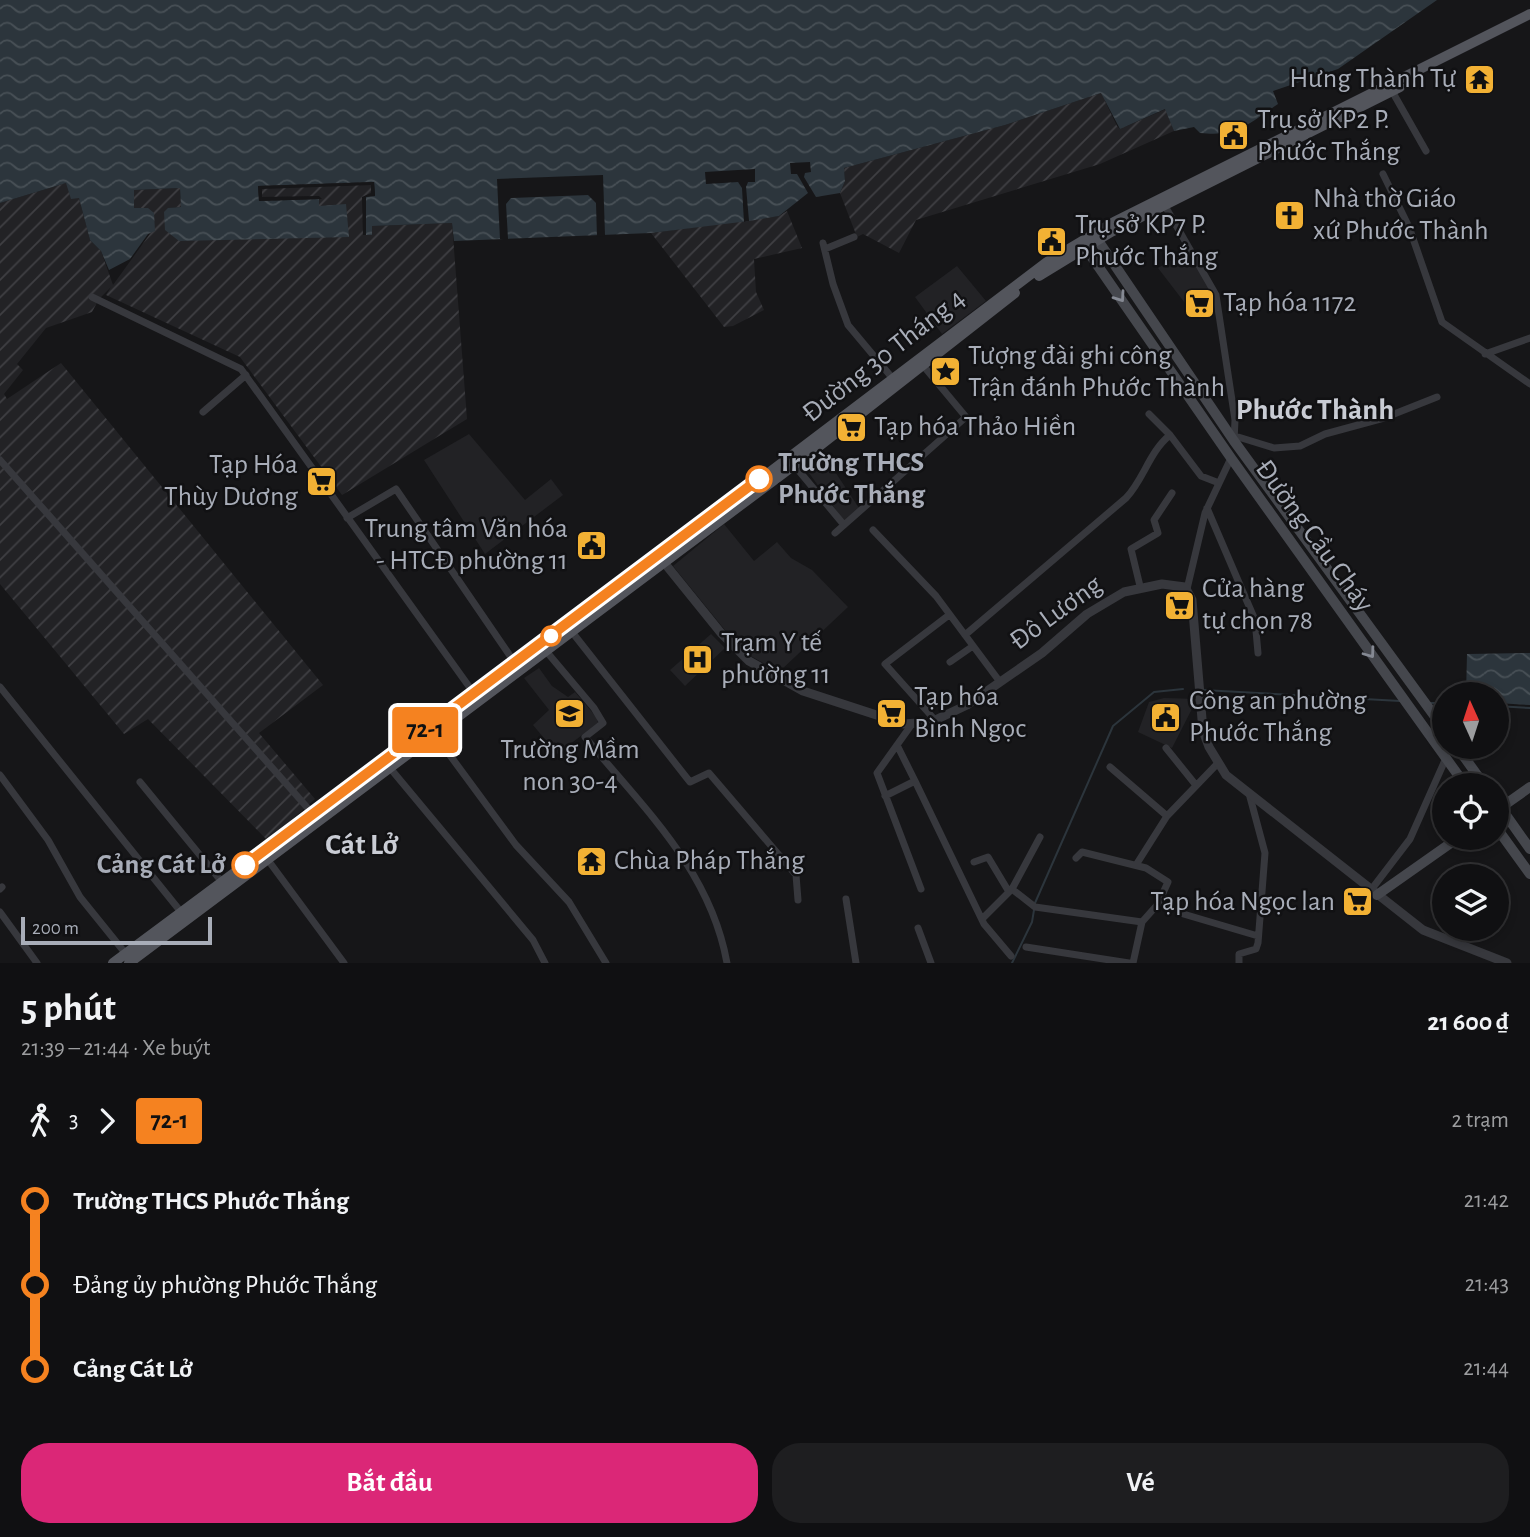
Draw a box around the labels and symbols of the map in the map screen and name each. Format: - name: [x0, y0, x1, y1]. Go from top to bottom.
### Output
- temple icon: Hưng Thành Tự: [1462, 62, 1496, 96]
- place label: Hưng Thành Tự: [1289, 65, 1456, 93]
- place label: Trụ sở KP2 P. Phước Thắng: [1257, 106, 1400, 166]
- public building icon: Trụ sở KP2 P. Phước Thắng: [1217, 119, 1251, 153]
- place label: Nhà thờ Giáo xứ Phước Thành: [1313, 185, 1489, 245]
- church icon: Nhà thờ Giáo xứ Phước Thành: [1273, 198, 1307, 232]
- place label: Trụ sở KP7 P. Phước Thắng: [1075, 211, 1218, 271]
- public building icon: Trụ sở KP7 P. Phước Thắng: [1035, 224, 1069, 258]
- street label: Đường 30 Tháng 4: [797, 284, 971, 428]
- supermarket icon: Tạp hóa 1172: [1183, 286, 1217, 320]
- one-way arrow: [1112, 289, 1124, 302]
- place label: Tạp hóa 1172: [1223, 289, 1356, 317]
- place label: Tượng đài ghi công Trận đánh Phước Thành: [968, 342, 1225, 402]
- place icon: Tượng đài ghi công Trận đánh Phước Thành: [928, 355, 962, 389]
- district label: Phước Thành: [1236, 395, 1394, 425]
- supermarket icon: Tạp hóa Thảo Hiền: [834, 410, 868, 444]
- place label: Tạp hóa Thảo Hiền: [874, 413, 1076, 441]
- place label: Trường THCS Phước Thắng: [778, 449, 926, 509]
- place label: Tạp Hóa Thùy Dương: [164, 451, 298, 511]
- street label: Đường Cầu Cháy: [1250, 455, 1378, 617]
- supermarket icon: Tạp Hóa Thùy Dương: [304, 464, 338, 498]
- marker: Trường THCS Phước Thắng: [746, 466, 772, 492]
- place label: Trung tâm Văn hóa - HTCĐ phường 11: [364, 515, 568, 575]
- public building icon: Trung tâm Văn hóa - HTCĐ phường 11: [574, 528, 608, 562]
- street label: Đô Lương: [1005, 570, 1107, 656]
- place label: Cửa hàng tự chọn 78: [1202, 575, 1313, 635]
- supermarket icon: Cửa hàng tự chọn 78: [1162, 588, 1196, 622]
- unlabelled marker: [541, 626, 561, 646]
- place label: Trạm Y tế phường 11: [721, 629, 831, 689]
- hospital icon: Trạm Y tế phường 11: [681, 642, 715, 676]
- one-way arrow: [1362, 645, 1374, 658]
- north arrow: [1432, 682, 1508, 760]
- place label: Tạp hóa Bình Ngọc: [914, 683, 1026, 743]
- place label: Công an phường Phước Thắng: [1189, 687, 1367, 747]
- school or university icon: Trường Mầm non 30-4: [553, 696, 587, 730]
- supermarket icon: Tạp hóa Bình Ngọc: [874, 696, 908, 730]
- public building icon: Công an phường Phước Thắng: [1149, 700, 1183, 734]
- line badge: 72-1: [376, 707, 474, 753]
- place label: Trường Mầm non 30-4: [500, 736, 640, 796]
- district label: Cát Lở: [325, 830, 399, 860]
- temple icon: Chùa Pháp Thắng: [574, 844, 608, 878]
- place label: Chùa Pháp Thắng: [614, 847, 805, 875]
- place label: Cảng Cát Lở: [97, 851, 226, 879]
- marker: Cảng Cát Lở: [232, 852, 258, 878]
- supermarket icon: Tạp hóa Ngọc lan: [1341, 885, 1375, 919]
- place label: Tạp hóa Ngọc lan: [1150, 888, 1335, 916]
- scale bar: [21, 914, 212, 946]

